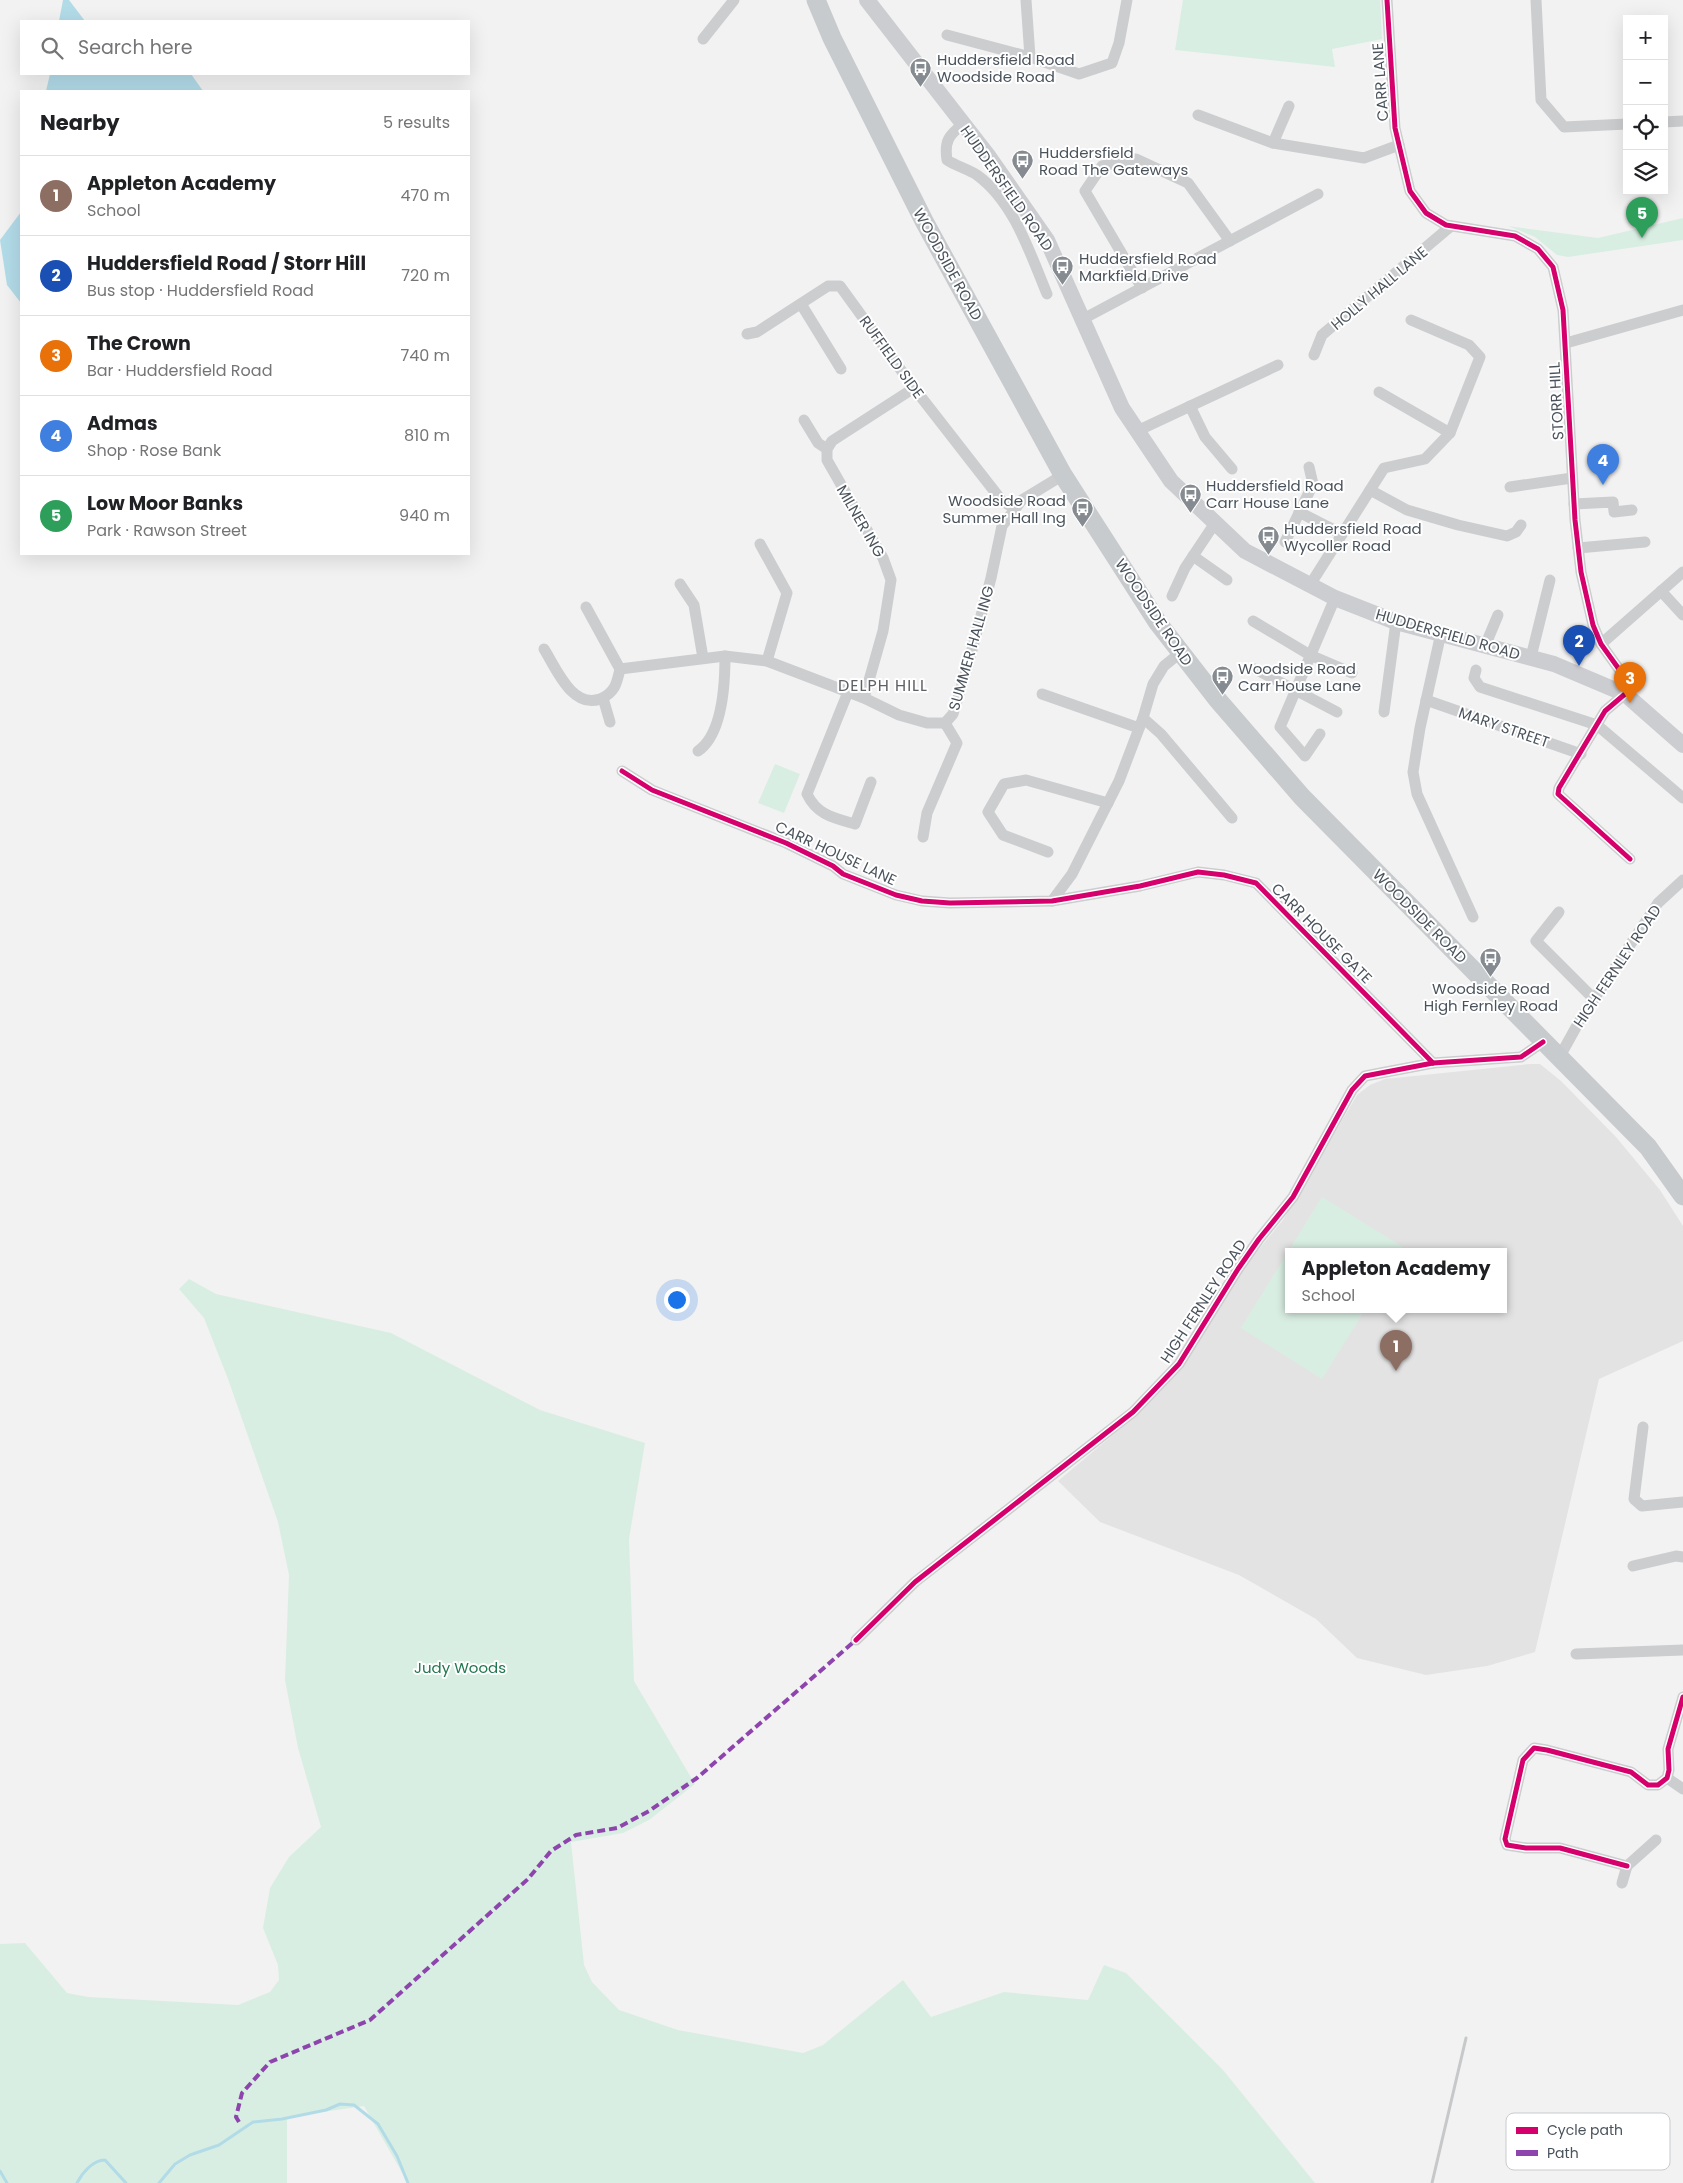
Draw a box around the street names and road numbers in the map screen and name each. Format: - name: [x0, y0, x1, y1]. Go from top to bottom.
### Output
- street label: CARR LANE: [1367, 42, 1393, 122]
- street label: HUDDERSFIELD ROAD: [956, 121, 1058, 255]
- street label: WOODSIDE ROAD: [908, 204, 988, 324]
- street label: HOLLY HALL LANE: [1326, 241, 1432, 335]
- street label: RUFFIELD SIDE: [855, 311, 929, 403]
- street label: STORR HILL: [1543, 361, 1569, 440]
- street label: MILNER ING: [832, 481, 890, 561]
- street label: WOODSIDE ROAD: [1110, 554, 1198, 670]
- street label: SUMMER HALL ING: [943, 583, 999, 713]
- street label: HUDDERSFIELD ROAD: [1373, 603, 1523, 665]
- street label: MARY STREET: [1456, 702, 1552, 752]
- street label: CARR HOUSE LANE: [772, 816, 900, 890]
- street label: WOODSIDE ROAD: [1368, 864, 1472, 968]
- street label: CARR HOUSE GATE: [1267, 878, 1377, 988]
- street label: HIGH FERNLEY ROAD: [1568, 901, 1666, 1031]
- street label: HIGH FERNLEY ROAD: [1155, 1235, 1251, 1367]

